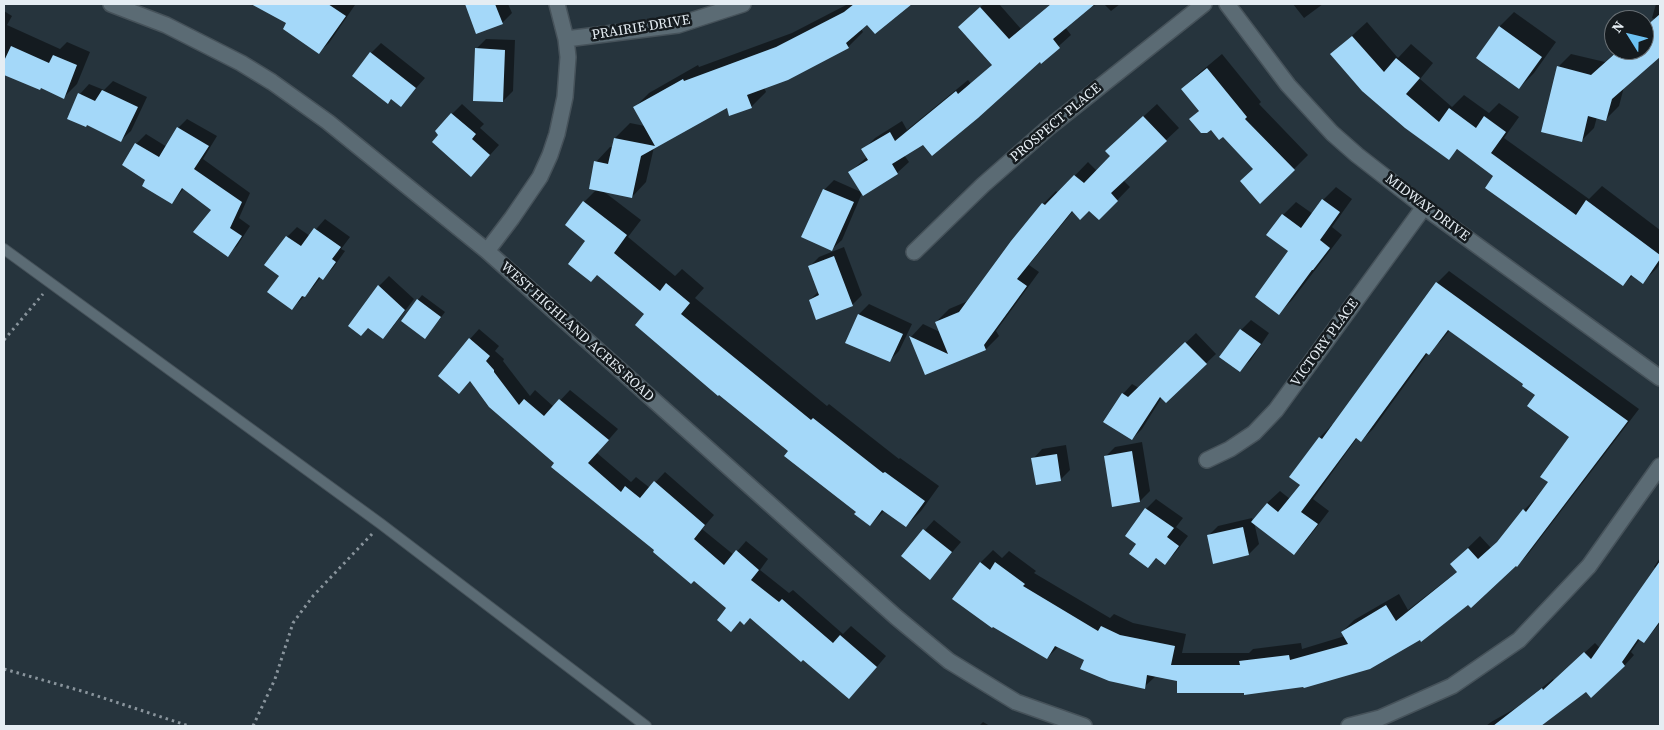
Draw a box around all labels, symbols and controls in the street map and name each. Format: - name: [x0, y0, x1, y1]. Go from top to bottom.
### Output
- north arrow: [1604, 10, 1654, 60]
- street label: PRAIRIE DRIVE: [591, 12, 691, 44]
- text: N: [1607, 17, 1629, 37]
- street label: PROSPECT PLACE: [1007, 80, 1105, 166]
- street label: MIDWAY DRIVE: [1382, 171, 1472, 245]
- street label: WEST HIGHLAND ACRES ROAD: [497, 259, 657, 405]
- street label: VICTORY PLACE: [1288, 296, 1362, 390]

